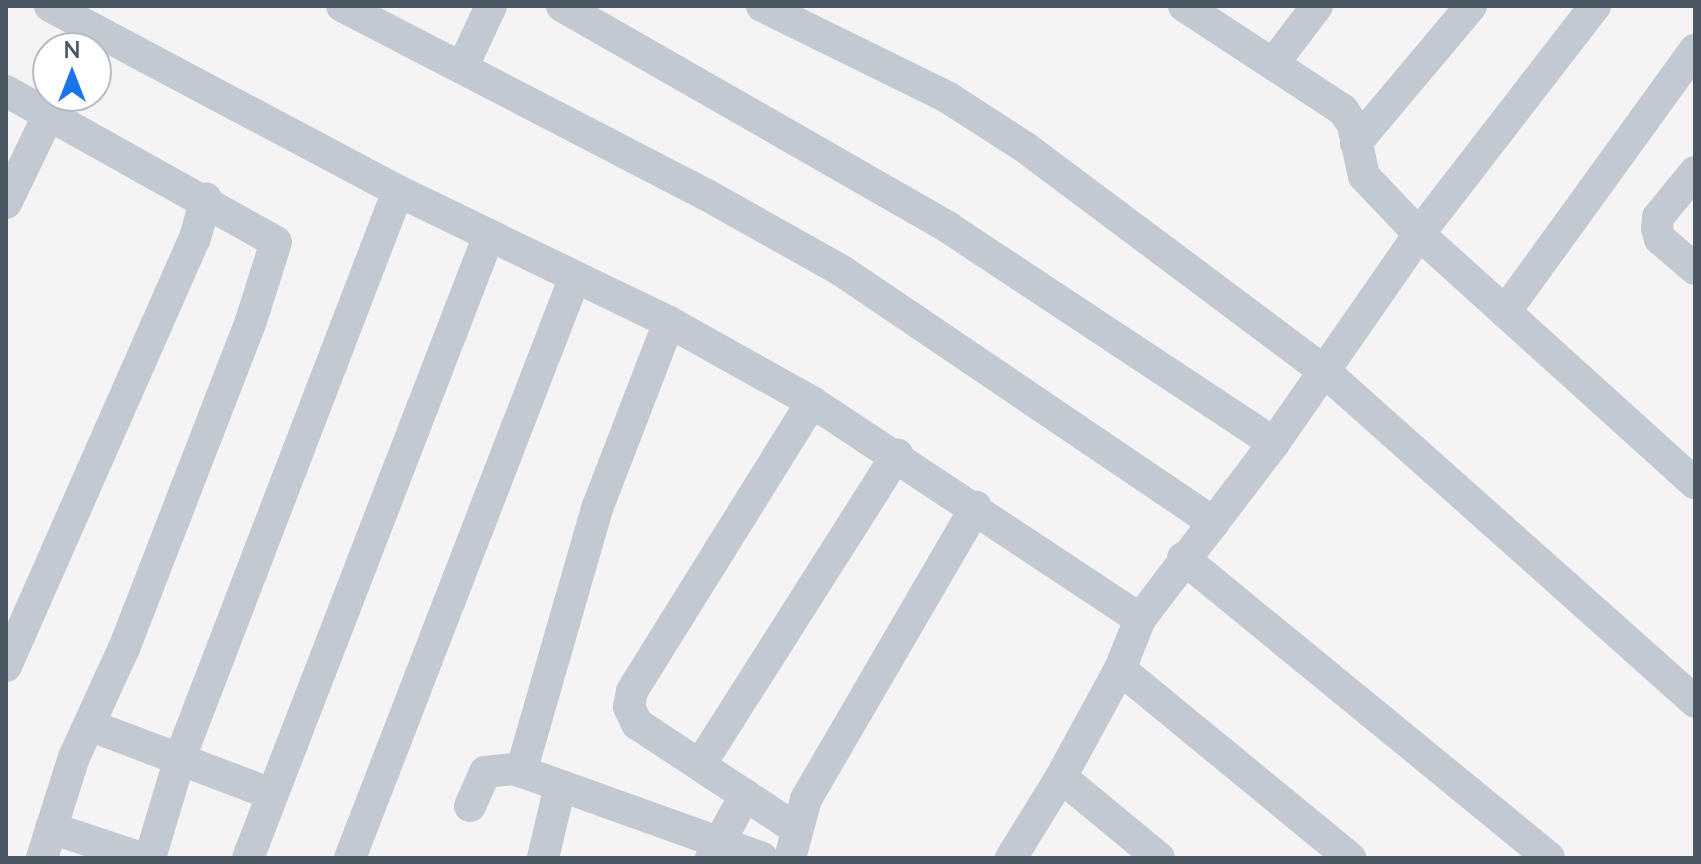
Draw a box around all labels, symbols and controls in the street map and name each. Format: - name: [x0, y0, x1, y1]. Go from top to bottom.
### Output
- north arrow: [32, 32, 112, 112]
- text: N: [64, 36, 80, 63]

